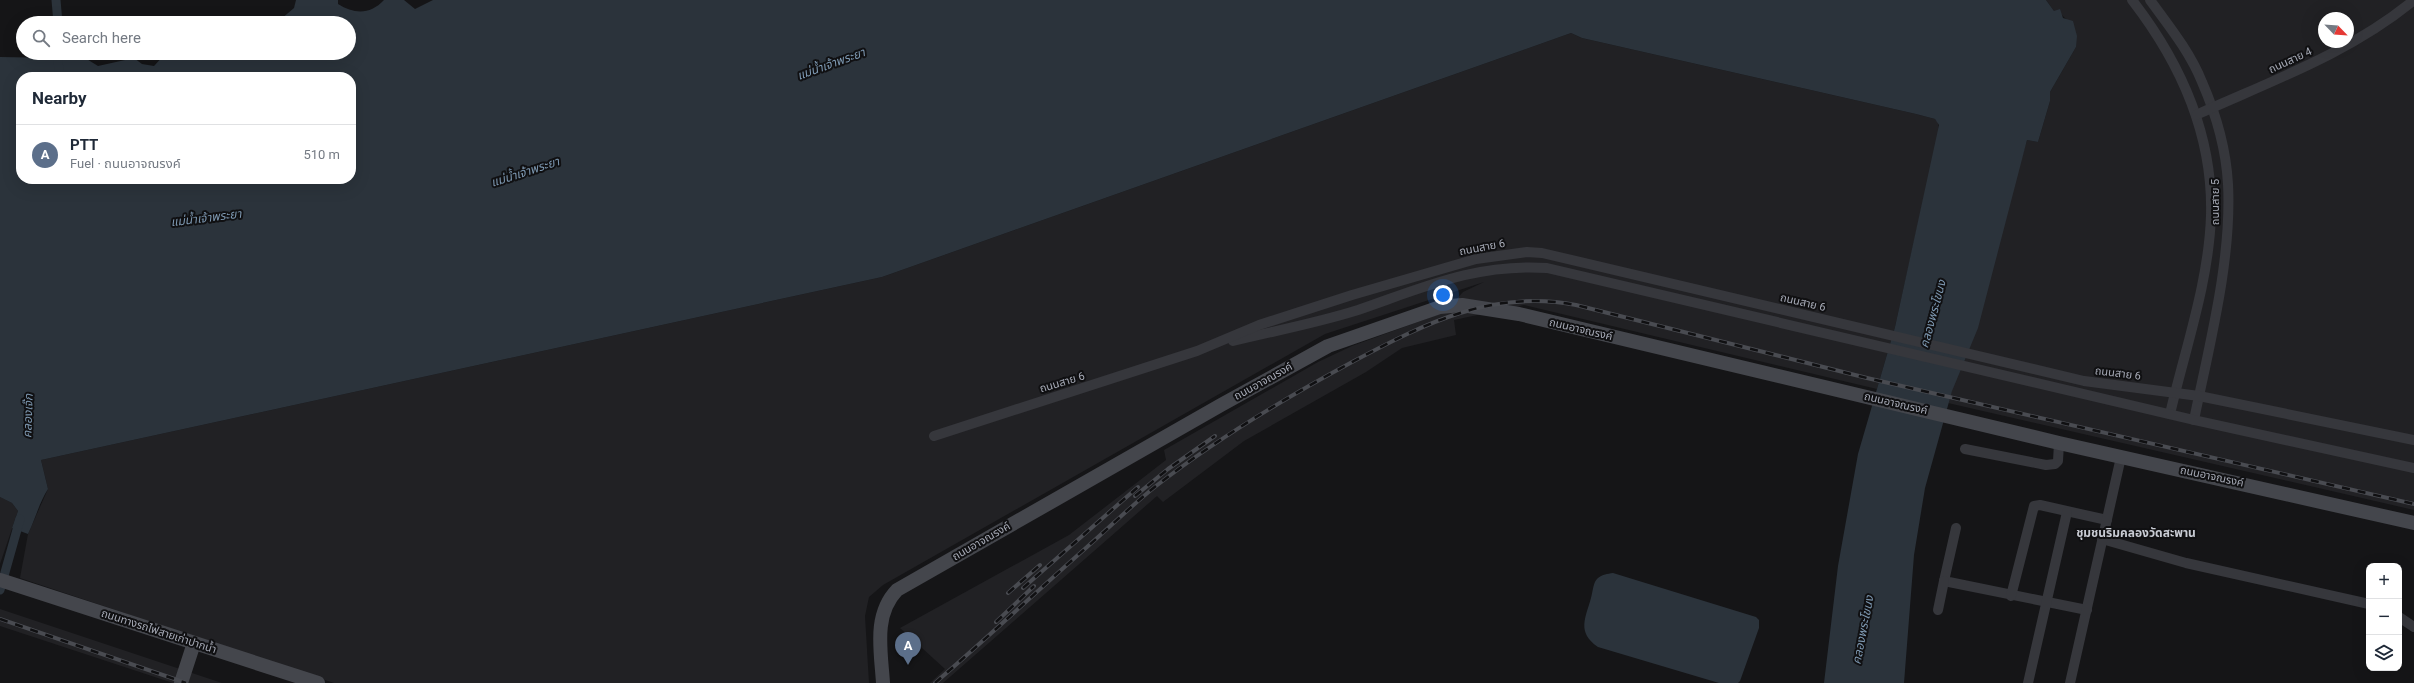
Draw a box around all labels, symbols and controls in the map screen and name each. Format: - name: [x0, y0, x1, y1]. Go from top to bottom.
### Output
- north arrow: [2318, 12, 2354, 48]
- search box: [16, 16, 356, 60]
- icon: search: [30, 27, 52, 49]
- text: Search here: [62, 29, 141, 47]
- water label: แม่น้ำเจ้าพระยา: [795, 43, 868, 83]
- street label: ถนนสาย 4: [2266, 45, 2314, 76]
- text: Nearby: [32, 88, 87, 108]
- text: PTT: [70, 136, 98, 154]
- text: A: [41, 147, 49, 162]
- text: 510 m: [303, 147, 340, 162]
- water label: แม่น้ำเจ้าพระยา: [488, 152, 562, 190]
- text: Fuel · ถนนอาจณรงค์: [70, 156, 181, 171]
- street label: ถนนสาย 5: [2209, 179, 2222, 225]
- water label: แม่น้ำเจ้าพระยา: [170, 205, 243, 229]
- street label: ถนนสาย 6: [1458, 237, 1506, 258]
- water label: คลองพระโขนง: [1917, 278, 1949, 349]
- your location: [1433, 285, 1453, 305]
- street label: ถนนสาย 6: [1779, 291, 1827, 314]
- street label: ถนนอาจณรงค์: [1548, 316, 1614, 343]
- street label: ถนนอาจณรงค์: [1232, 360, 1295, 403]
- street label: ถนนสาย 6: [2094, 364, 2142, 383]
- street label: ถนนสาย 6: [1038, 369, 1086, 395]
- street label: ถนนอาจณรงค์: [1863, 390, 1929, 417]
- water label: คลองเจ๊ก: [20, 393, 36, 438]
- street label: ถนนอาจณรงค์: [2179, 463, 2245, 490]
- street label: ถนนอาจณรงค์: [950, 520, 1013, 563]
- district label: ชุมชนริมคลองวัดสะพาน: [2076, 526, 2196, 540]
- map controls: [2366, 563, 2402, 671]
- button: +: [2366, 563, 2402, 599]
- water label: คลองพระโขนง: [1849, 594, 1877, 666]
- button: −: [2366, 599, 2402, 635]
- street label: ถนนทางรถไฟสายเก่าปากน้ำ: [100, 605, 219, 656]
- pin: A: [895, 632, 921, 665]
- button: layers: [2366, 635, 2402, 671]

